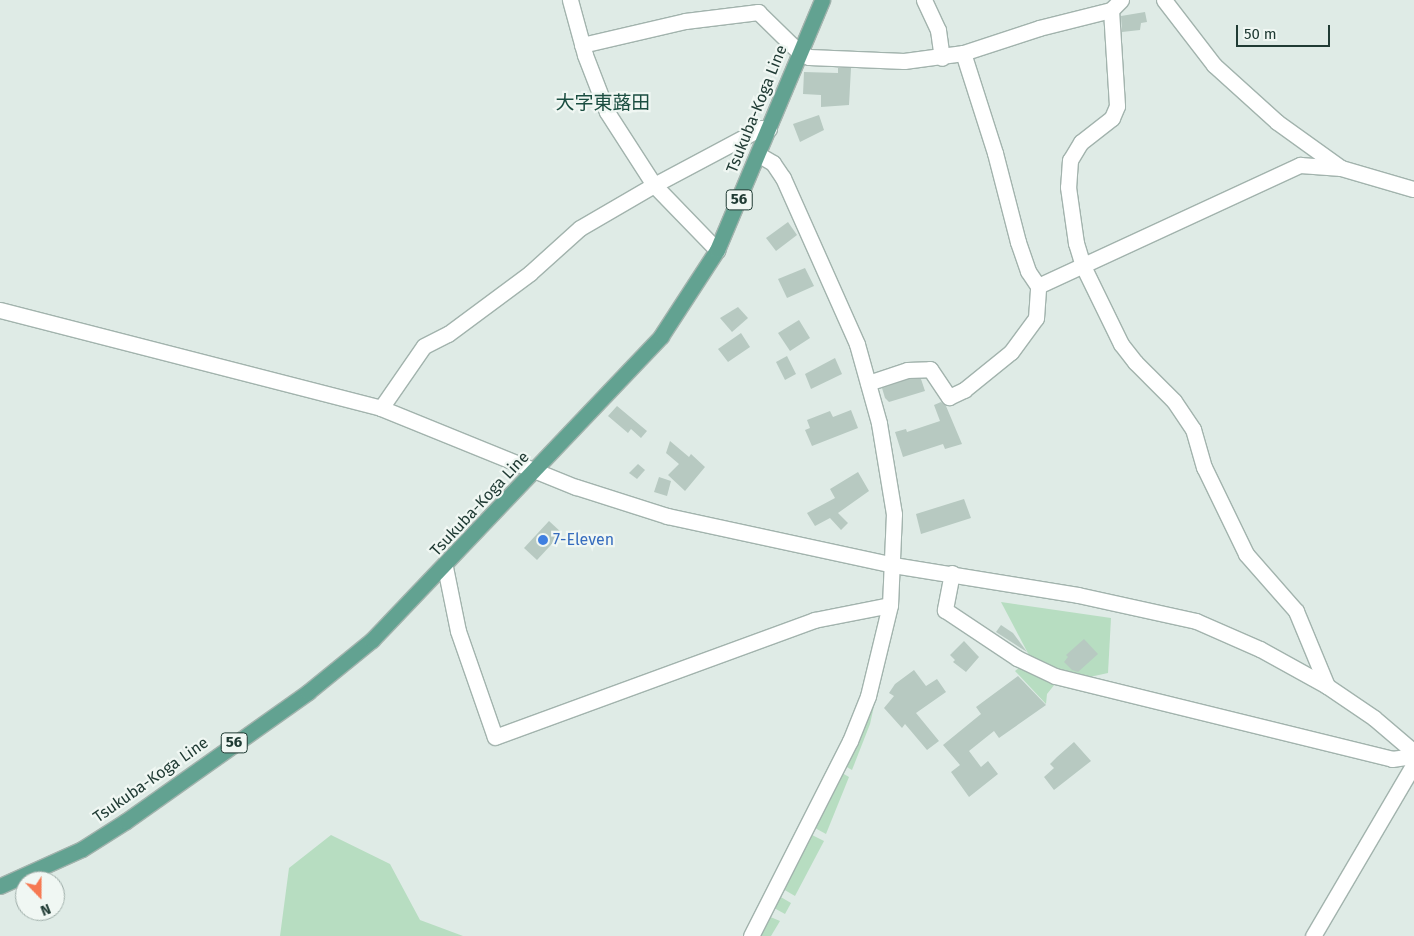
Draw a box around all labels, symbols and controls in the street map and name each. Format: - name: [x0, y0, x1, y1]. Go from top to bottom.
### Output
- scale bar: [1239, 15, 1333, 47]
- text: 50 m: [1244, 25, 1277, 43]
- street label: Tsukuba-Koga Line: [723, 42, 791, 176]
- district label: 大字東蕗田: [556, 92, 650, 114]
- road number: 56: [725, 188, 753, 212]
- street label: Tsukuba-Koga Line: [427, 448, 533, 560]
- place label: 7-Eleven: [553, 530, 614, 550]
- marker: 7-Eleven: [537, 534, 549, 546]
- road number: 56: [220, 730, 248, 756]
- street label: Tsukuba-Koga Line: [90, 733, 212, 827]
- north arrow: [15, 871, 65, 921]
- text: N: [38, 900, 53, 919]

